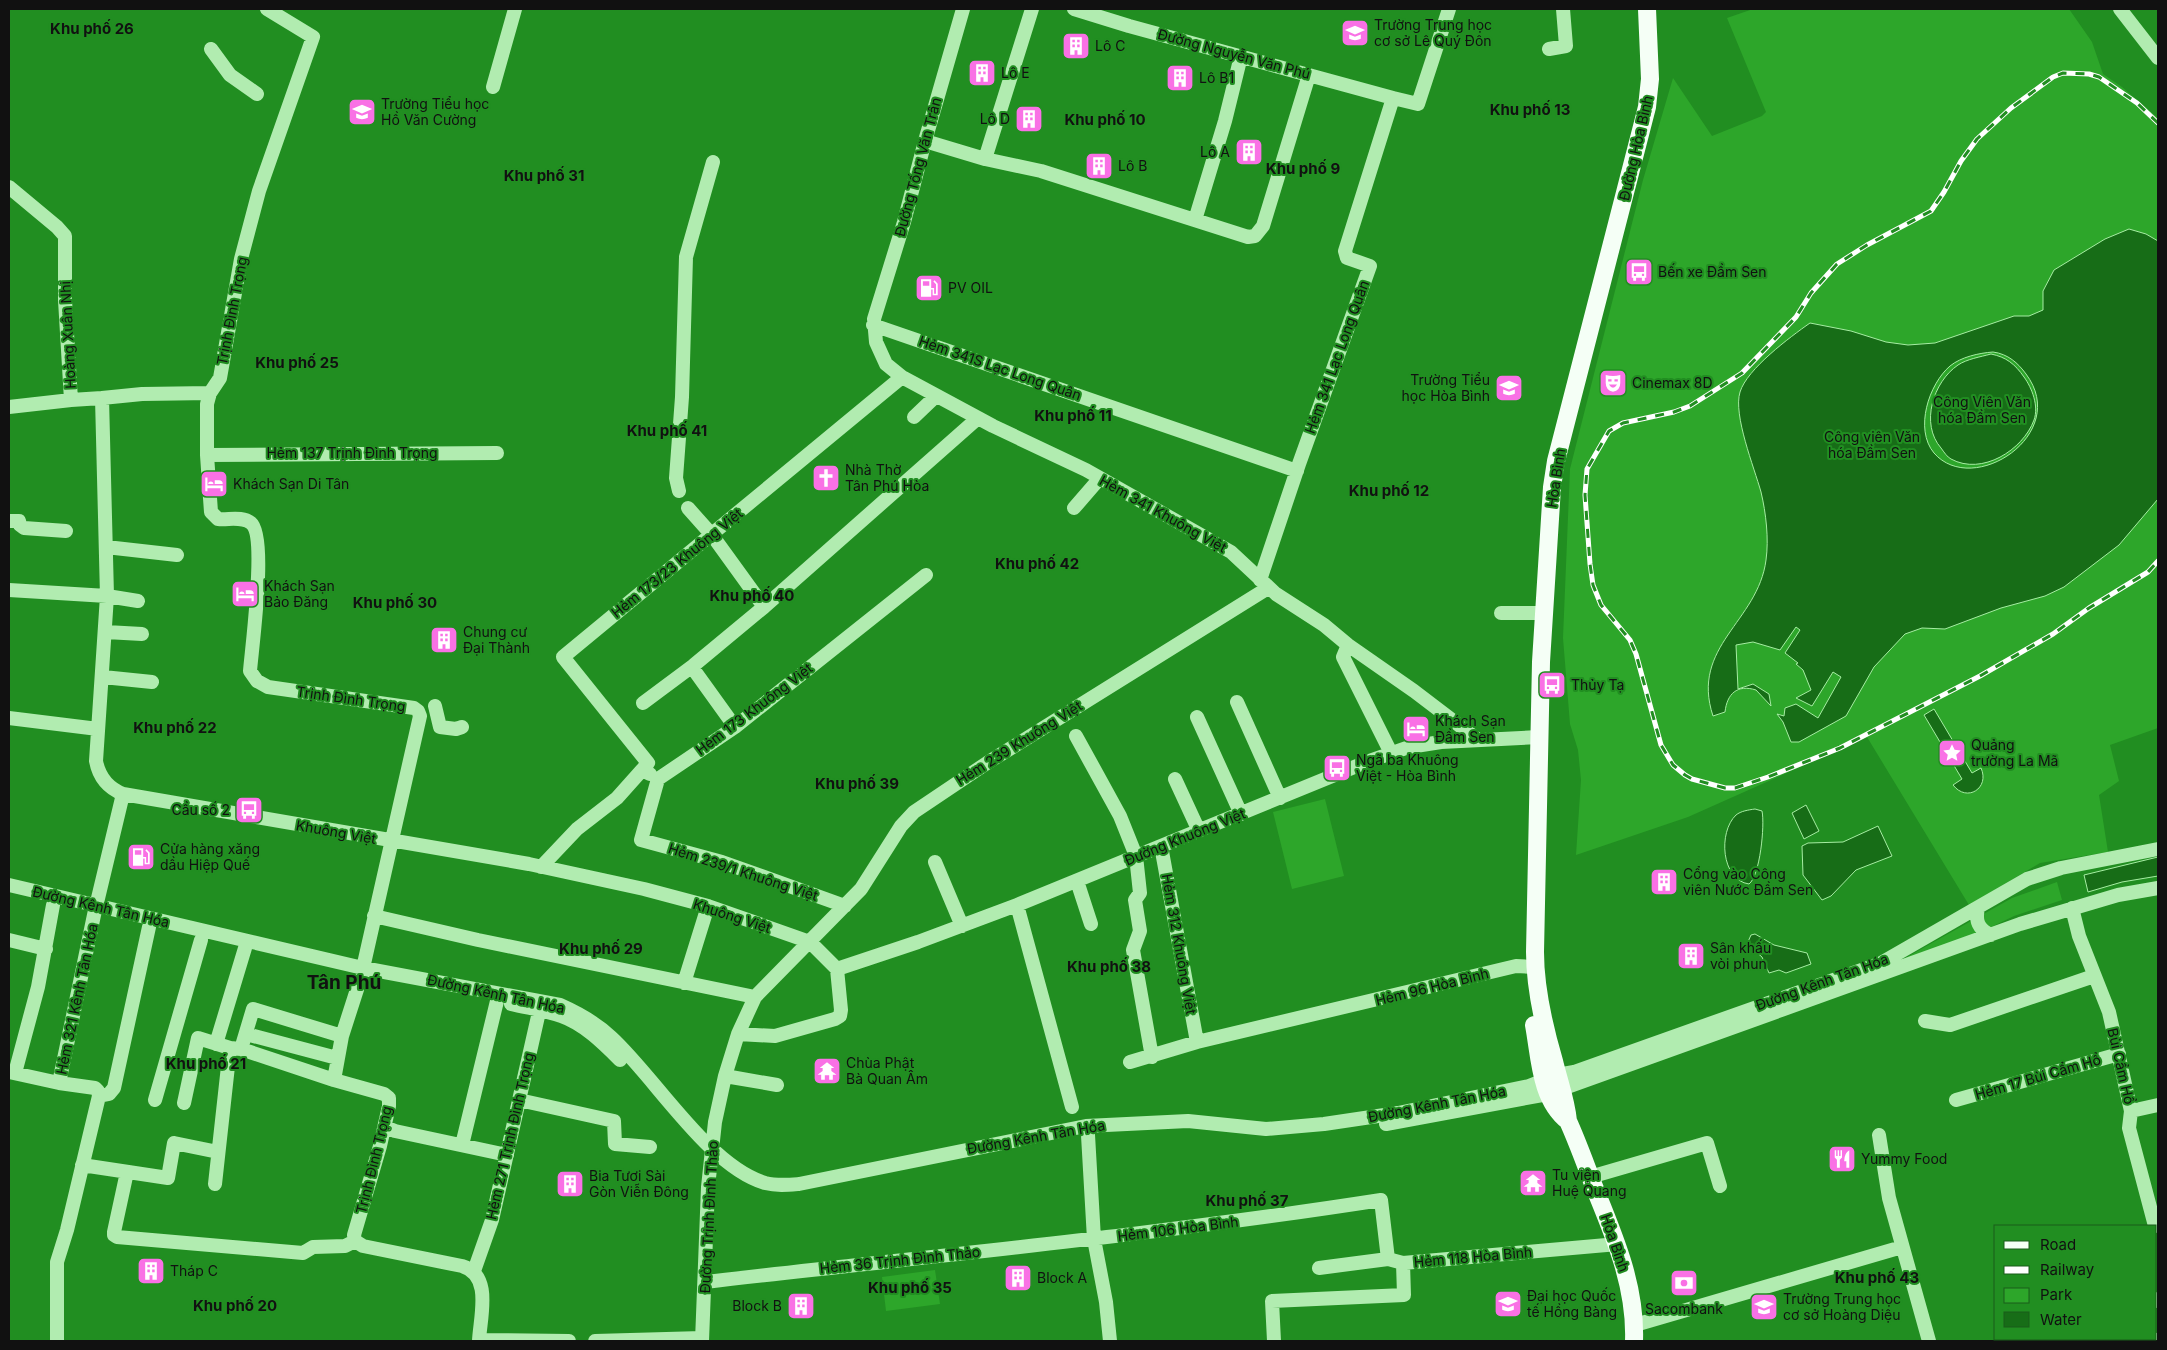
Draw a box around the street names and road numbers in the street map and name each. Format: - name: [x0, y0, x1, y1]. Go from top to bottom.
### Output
- street label: Đường Nguyễn Văn Phú: [1156, 25, 1312, 82]
- street label: Đường Hòa Bình: [1615, 94, 1656, 202]
- street label: Đường Tống Văn Trân: [891, 95, 944, 238]
- street label: Trịnh Đình Trọng: [213, 255, 250, 367]
- street label: Hẻm 341 Lạc Long Quân: [1301, 278, 1372, 436]
- street label: Hoàng Xuân Nhị: [56, 281, 79, 389]
- street label: Hẻm 341S Lạc Long Quân: [917, 332, 1084, 403]
- street label: Hẻm 137 Trịnh Đình Trọng: [266, 444, 438, 461]
- street label: Hòa Bình: [1542, 447, 1569, 509]
- street label: Hẻm 341 Khuông Việt: [1097, 472, 1230, 556]
- street label: Hẻm 173/23 Khuông Việt: [608, 504, 746, 621]
- street label: Hẻm 173 Khuông Việt: [692, 659, 816, 758]
- street label: Trịnh Đình Trọng: [295, 682, 407, 715]
- street label: Hẻm 239 Khuông Việt: [953, 697, 1085, 788]
- street label: Đường Khuông Việt: [1122, 804, 1248, 868]
- street label: Khuông Việt: [295, 816, 378, 847]
- street label: Hẻm 239/1 Khuông Việt: [666, 839, 820, 904]
- street label: Hẻm 312 Khuông Việt: [1159, 872, 1200, 1016]
- street label: Đường Kênh Tân Hóa: [31, 883, 171, 931]
- street label: Khuông Việt: [691, 895, 774, 936]
- street label: Hẻm 321 Kênh Tân Hóa: [52, 922, 101, 1076]
- street label: Đường Kênh Tân Hóa: [1753, 950, 1890, 1013]
- street label: Hẻm 96 Hòa Bình: [1374, 964, 1490, 1009]
- street label: Đường Kênh Tân Hóa: [426, 971, 566, 1016]
- street label: Bùi Cẩm Hổ: [2104, 1026, 2139, 1106]
- street label: Hẻm 17 Bùi Cẩm Hổ: [1973, 1050, 2103, 1103]
- street label: Hẻm 271 Trịnh Đình Trọng: [482, 1051, 537, 1221]
- street label: Đường Kênh Tân Hóa: [1367, 1082, 1507, 1125]
- street label: Trịnh Đình Trọng: [352, 1104, 395, 1215]
- street label: Đường Kênh Tân Hóa: [966, 1116, 1106, 1157]
- street label: Đường Trịnh Đình Thảo: [696, 1140, 721, 1294]
- street label: Hòa Bình: [1598, 1212, 1633, 1274]
- street label: Hẻm 106 Hòa Bình: [1116, 1213, 1239, 1244]
- street label: Hẻm 36 Trịnh Đình Thảo: [819, 1243, 981, 1276]
- street label: Hẻm 118 Hòa Bình: [1413, 1243, 1533, 1270]

